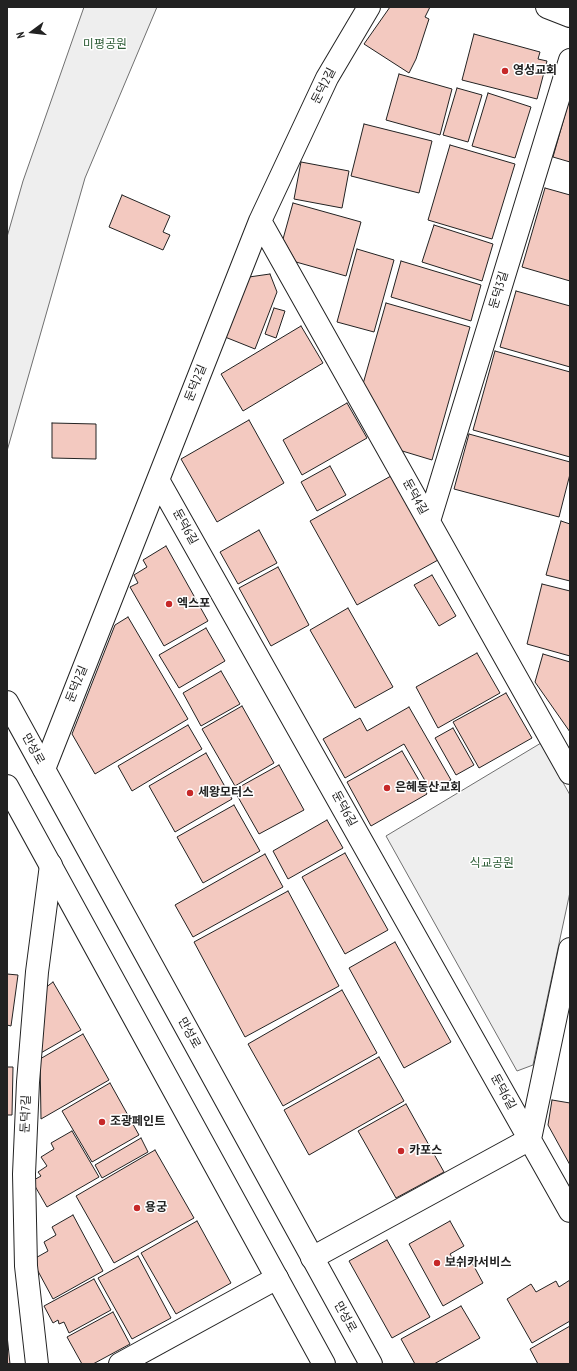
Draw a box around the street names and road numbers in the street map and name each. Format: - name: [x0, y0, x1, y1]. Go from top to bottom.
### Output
- street label: 둔덕2길: [309, 66, 339, 106]
- street label: 둔덕3길: [486, 269, 512, 311]
- street label: 둔덕2길: [182, 362, 210, 404]
- street label: 둔덕4길: [399, 477, 431, 517]
- street label: 둔덕6길: [169, 507, 201, 547]
- street label: 둔덕2길: [63, 663, 91, 705]
- street label: 만성로: [19, 731, 47, 767]
- street label: 둔덕6길: [328, 789, 360, 829]
- street label: 만성로: [175, 1015, 203, 1051]
- street label: 둔덕6길: [487, 1072, 519, 1112]
- street label: 둔덕7길: [18, 1095, 34, 1133]
- street label: 만성로: [331, 1299, 359, 1335]

